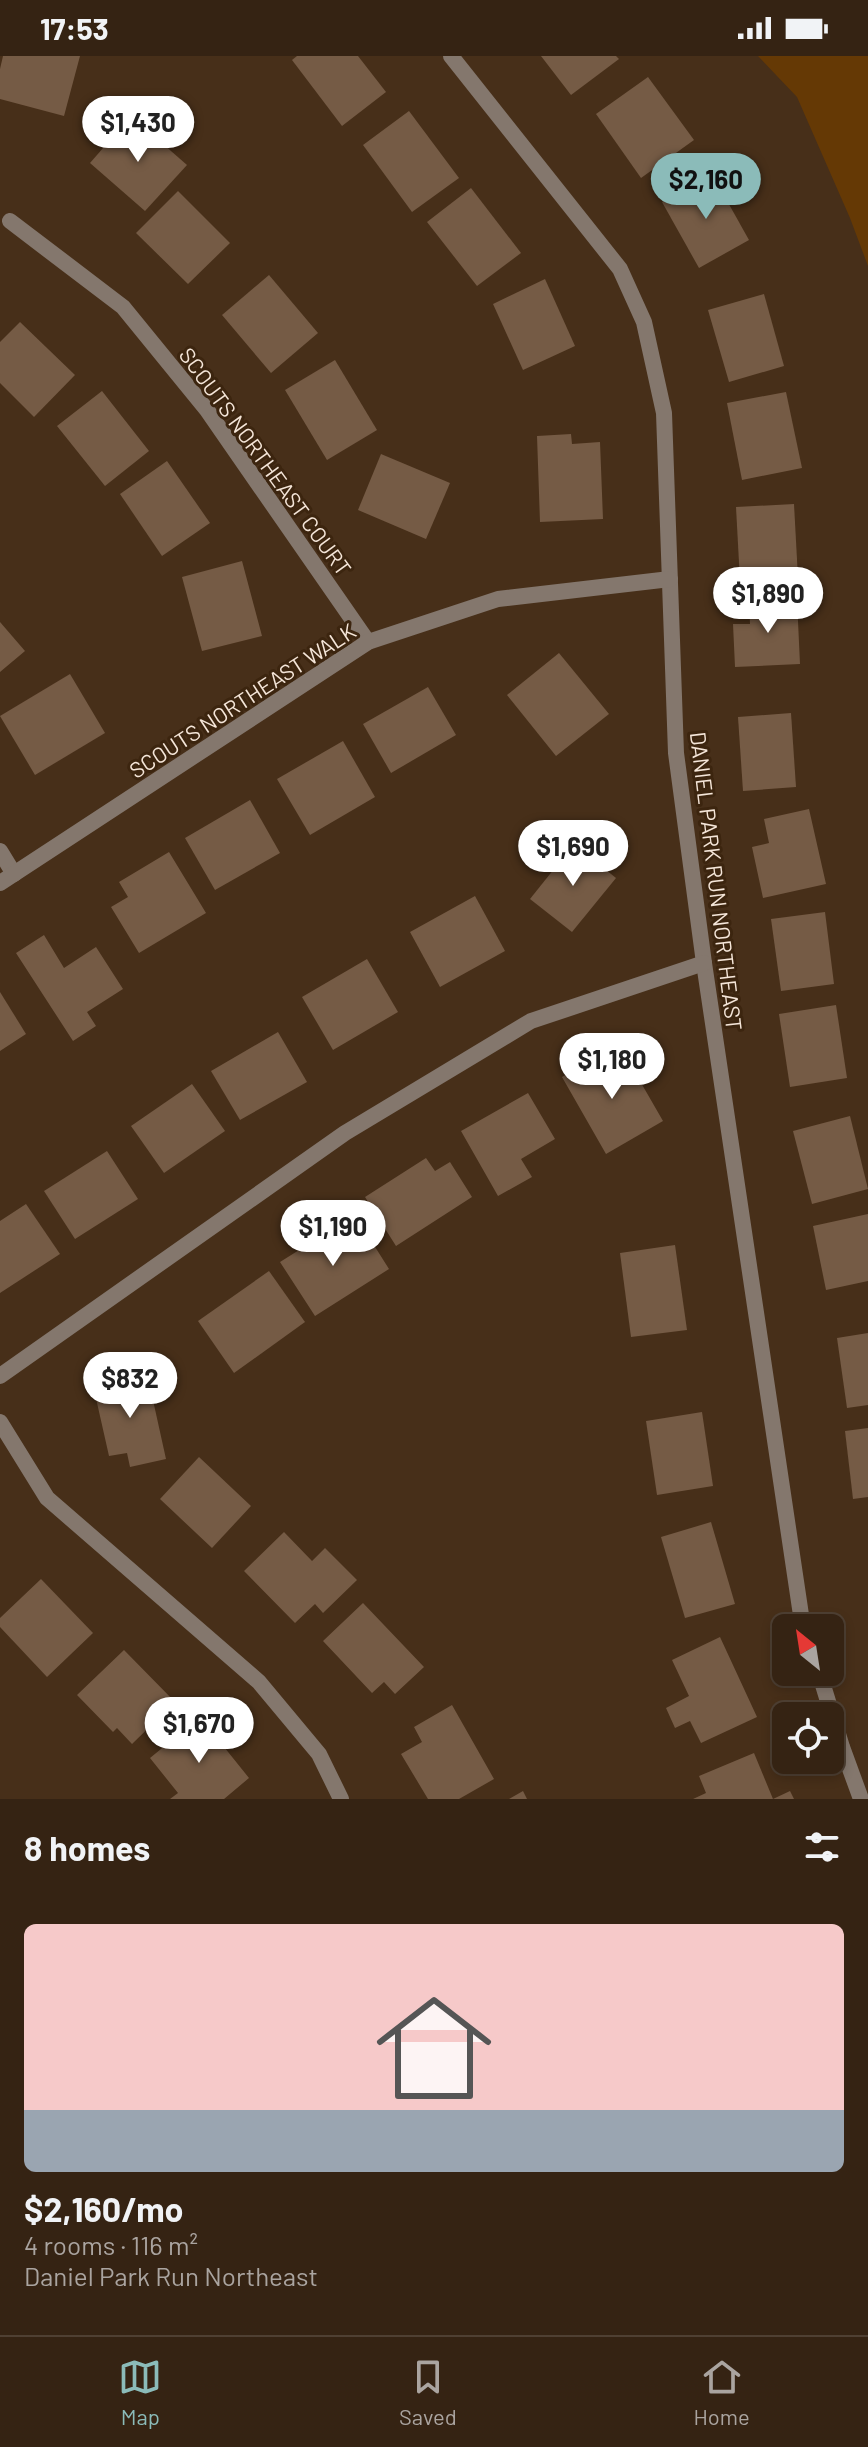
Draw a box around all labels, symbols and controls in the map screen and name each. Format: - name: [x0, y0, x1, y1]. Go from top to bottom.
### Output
- text: 17:53: [40, 10, 109, 46]
- pin: $1,430: [73, 96, 203, 164]
- text: $1,430: [100, 106, 176, 137]
- pin: $2,160: [641, 153, 771, 221]
- text: $2,160: [669, 163, 743, 194]
- street label: SCOUTS NORTHEAST COURT: [175, 342, 357, 580]
- pin: $1,890: [703, 567, 833, 635]
- text: $1,890: [731, 577, 805, 608]
- street label: SCOUTS NORTHEAST WALK: [124, 617, 360, 783]
- street label: DANIEL PARK RUN NORTHEAST: [686, 730, 748, 1032]
- pin: $1,690: [508, 820, 638, 888]
- text: $1,690: [536, 830, 610, 861]
- pin: $1,180: [547, 1033, 677, 1101]
- text: $1,180: [577, 1043, 647, 1074]
- pin: $1,190: [268, 1200, 398, 1268]
- text: $1,190: [299, 1210, 367, 1241]
- pin: $832: [83, 1352, 177, 1420]
- text: $832: [101, 1362, 159, 1393]
- north arrow: [772, 1614, 844, 1686]
- map controls: [772, 1614, 844, 1774]
- pin: $1,670: [134, 1697, 264, 1765]
- button: locate: [772, 1702, 844, 1774]
- text: $1,670: [163, 1707, 235, 1738]
- icon: filters: [800, 1825, 844, 1869]
- text: 8 homes: [24, 1827, 150, 1868]
- icon: home: [362, 1976, 506, 2120]
- text: $2,160/mo: [24, 2188, 184, 2229]
- text: 4 rooms · 116 m²: [24, 2229, 198, 2260]
- text: Daniel Park Run Northeast: [24, 2260, 318, 2291]
- tab: Map: [118, 2355, 162, 2429]
- tab: Saved: [399, 2355, 457, 2429]
- tab: Home: [693, 2355, 750, 2429]

